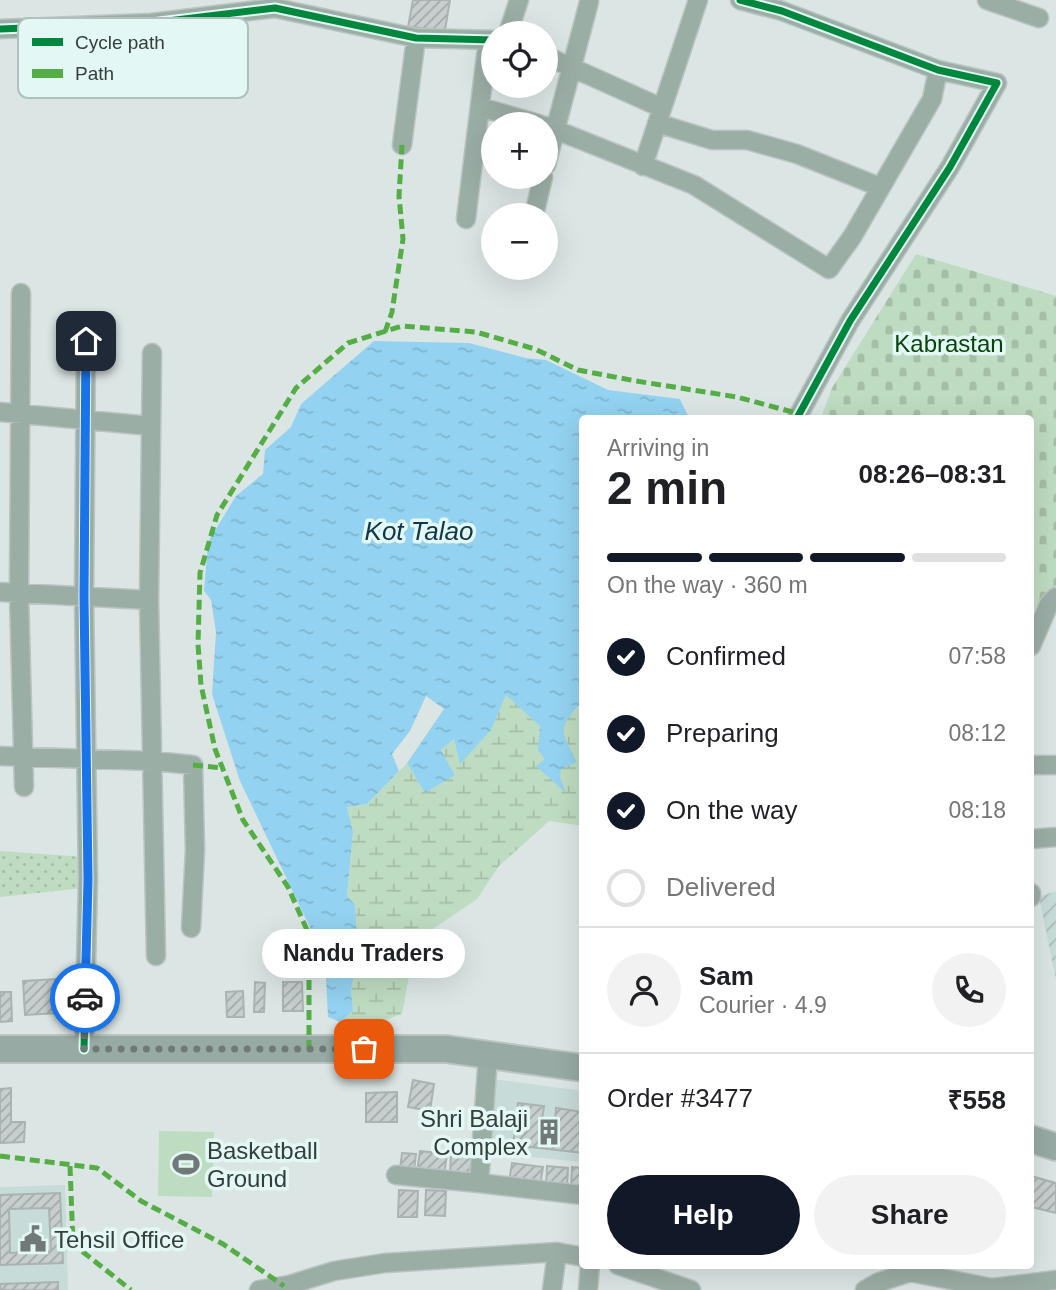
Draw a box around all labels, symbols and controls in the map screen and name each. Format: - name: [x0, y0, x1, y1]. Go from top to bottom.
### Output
- legend: [18, 18, 248, 98]
- map controls: [481, 21, 558, 280]
- button: locate: [481, 21, 558, 98]
- text: Cycle path: [75, 32, 165, 53]
- text: Path: [75, 63, 114, 84]
- button: +: [481, 112, 558, 189]
- button: −: [481, 203, 558, 280]
- pin: [56, 311, 116, 371]
- icon: home: [67, 322, 105, 360]
- park label: Kabrastan: [894, 330, 1004, 357]
- text: Arriving in: [607, 435, 709, 461]
- text: 08:26–08:31: [859, 459, 1006, 489]
- text: 2 min: [607, 462, 727, 514]
- water label: Kot Talao: [365, 516, 473, 546]
- text: On the way · 360 m: [607, 572, 808, 598]
- icon: check: [607, 638, 645, 676]
- text: Confirmed: [666, 641, 786, 671]
- text: 07:58: [948, 643, 1006, 669]
- icon: check: [607, 715, 645, 753]
- text: Preparing: [666, 718, 779, 748]
- text: 08:12: [948, 720, 1006, 746]
- icon: check: [607, 792, 645, 830]
- text: On the way: [666, 795, 798, 825]
- text: 08:18: [948, 797, 1006, 823]
- text: Delivered: [666, 872, 776, 902]
- callout: Nandu Traders: [262, 930, 466, 979]
- text: Nandu Traders: [283, 940, 444, 966]
- button: person: [607, 953, 681, 1027]
- button: phone: [932, 953, 1006, 1027]
- text: Sam: [699, 961, 754, 991]
- courier: [50, 963, 120, 1033]
- icon: car: [66, 979, 104, 1017]
- text: Courier · 4.9: [699, 992, 827, 1018]
- pin: [334, 1019, 394, 1079]
- icon: bag: [345, 1030, 383, 1068]
- text: Order #3477: [607, 1083, 753, 1113]
- text: ₹558: [948, 1085, 1006, 1115]
- place label: Shri Balaji Complex: [420, 1105, 528, 1160]
- building icon: Shri Balaji Complex: [534, 1117, 564, 1147]
- place label: Basketball Ground: [207, 1137, 318, 1192]
- sports icon: Basketball Ground: [171, 1149, 201, 1179]
- button: Help: [607, 1175, 800, 1255]
- button: Share: [814, 1175, 1006, 1255]
- public building icon: Tehsil Office: [18, 1224, 48, 1254]
- place label: Tehsil Office: [54, 1226, 184, 1253]

